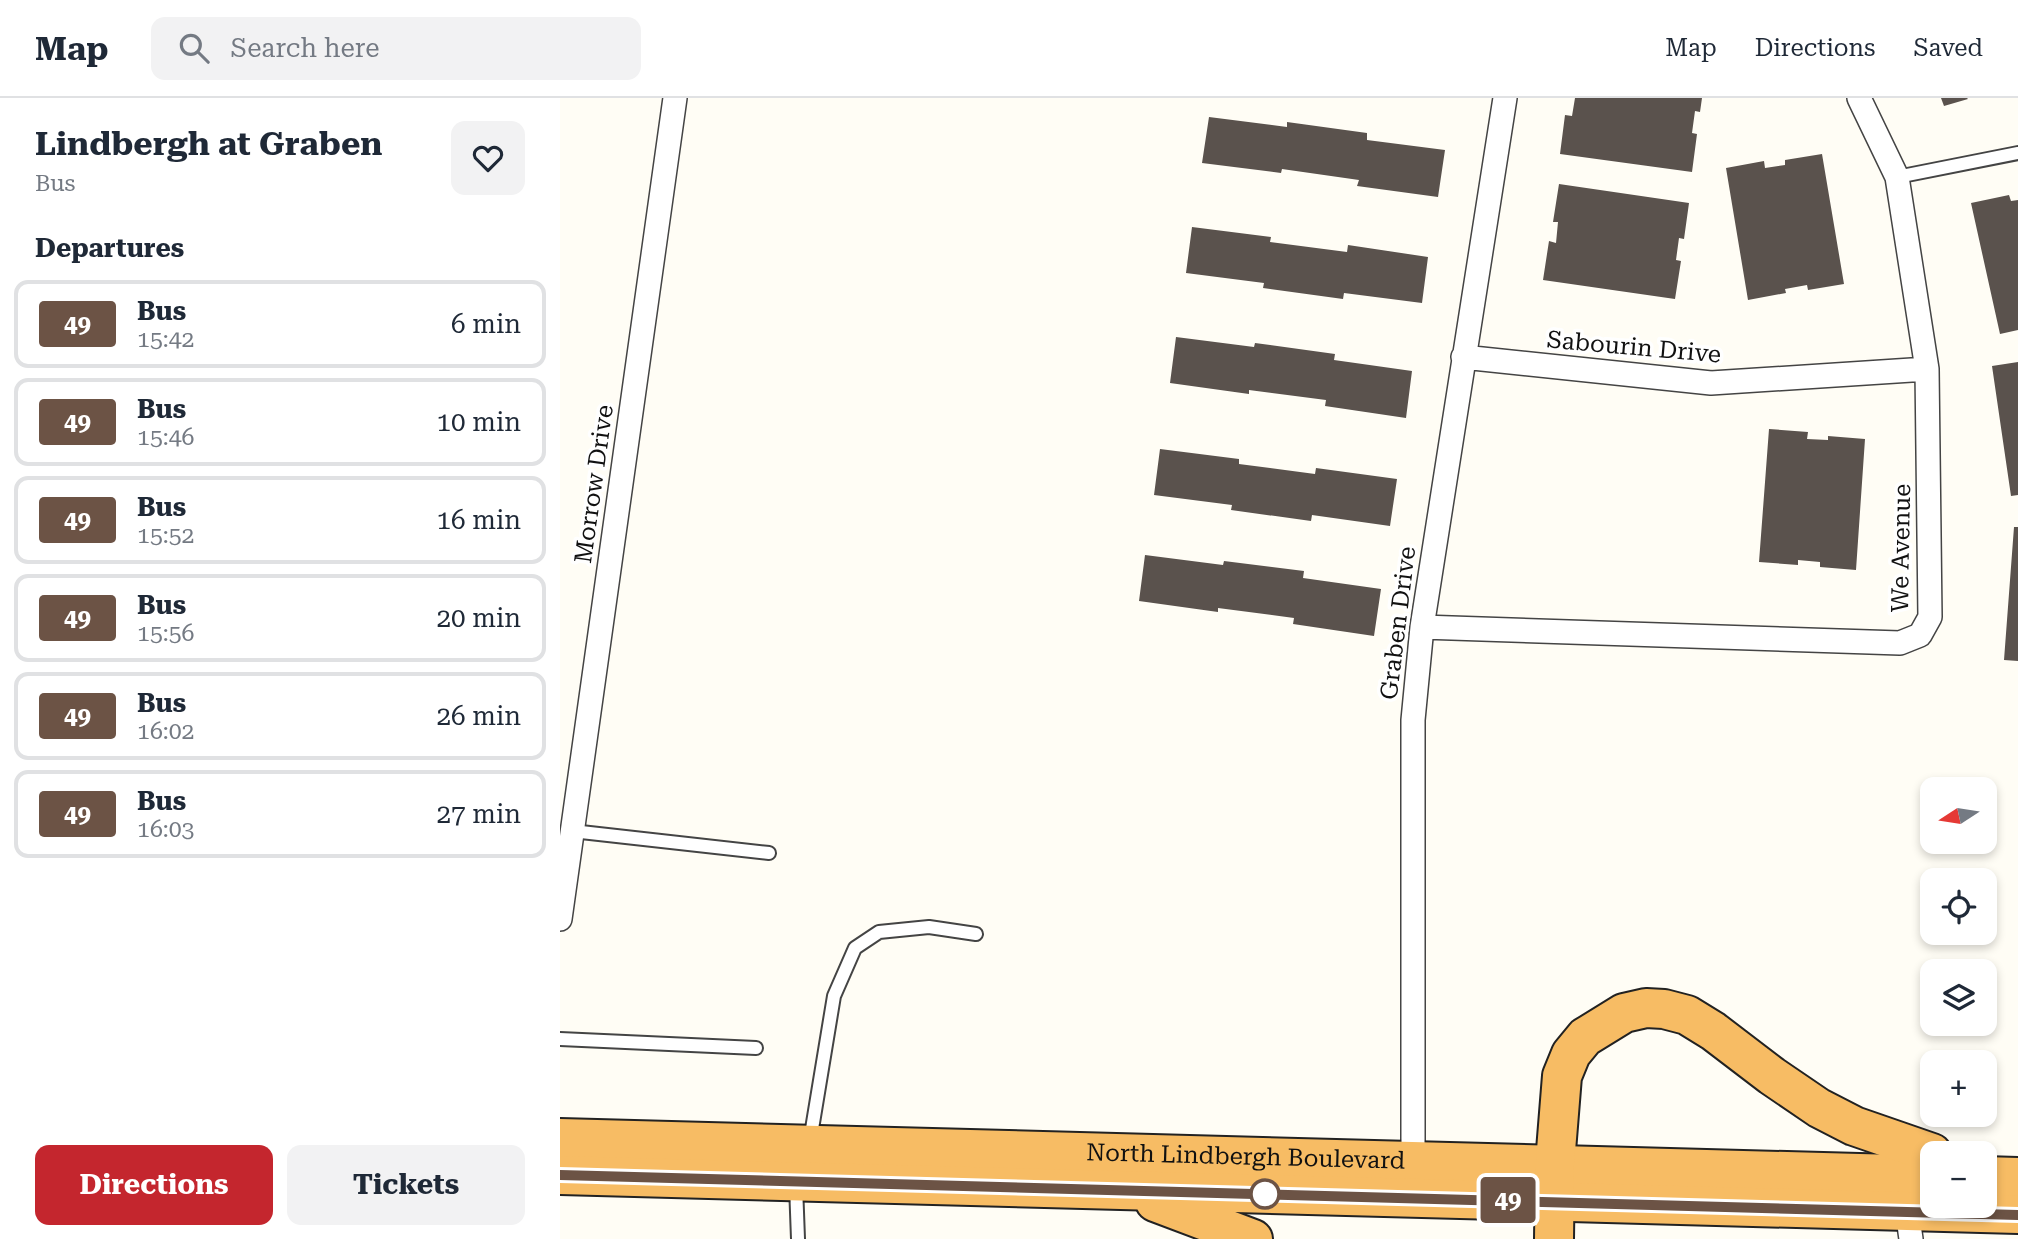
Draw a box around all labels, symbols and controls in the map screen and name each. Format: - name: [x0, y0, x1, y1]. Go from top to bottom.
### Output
- search box: [151, 17, 641, 80]
- text: Map: [35, 29, 109, 68]
- icon: search: [175, 29, 213, 67]
- text: Search here: [231, 33, 380, 63]
- text: Map: [1665, 34, 1717, 62]
- text: Directions: [1755, 34, 1875, 62]
- text: Saved: [1913, 34, 1983, 62]
- button: heart: [451, 121, 525, 195]
- text: Lindbergh at Graben: [35, 124, 382, 163]
- text: Bus: [35, 170, 75, 197]
- text: Departures: [35, 233, 184, 263]
- text: Bus: [137, 296, 186, 326]
- text: 6 min: [451, 309, 521, 339]
- text: 49: [64, 310, 91, 338]
- street label: Sabourin Drive: [1546, 325, 1722, 369]
- text: 15:42: [137, 326, 194, 353]
- text: Bus: [137, 394, 186, 424]
- street label: Morrow Drive: [569, 403, 619, 565]
- text: 10 min: [437, 407, 521, 437]
- text: 49: [64, 408, 91, 436]
- text: 15:46: [137, 424, 194, 451]
- street label: We Avenue: [1886, 483, 1916, 613]
- text: Bus: [137, 492, 186, 522]
- text: 16 min: [437, 505, 521, 535]
- text: 49: [64, 506, 91, 534]
- text: 15:52: [137, 522, 194, 549]
- street label: Graben Drive: [1375, 545, 1421, 701]
- text: Bus: [137, 590, 186, 620]
- text: 20 min: [437, 603, 521, 633]
- text: 49: [64, 604, 91, 632]
- text: 15:56: [137, 620, 194, 647]
- text: Bus: [137, 688, 186, 718]
- text: 26 min: [437, 701, 521, 731]
- text: 49: [64, 702, 91, 730]
- text: 16:02: [137, 718, 194, 745]
- north arrow: [1920, 777, 1997, 854]
- map controls: [1920, 777, 1997, 1218]
- text: Bus: [137, 786, 186, 816]
- text: 27 min: [437, 799, 521, 829]
- text: 49: [64, 800, 91, 828]
- text: 16:03: [137, 816, 194, 843]
- button: locate: [1920, 868, 1997, 945]
- button: layers: [1920, 959, 1997, 1036]
- button: +: [1920, 1050, 1997, 1127]
- street label: North Lindbergh Boulevard: [1086, 1138, 1406, 1175]
- button: −: [1920, 1141, 1997, 1218]
- button: Directions: [35, 1145, 273, 1225]
- button: Tickets: [287, 1145, 525, 1225]
- line badge: 49: [1476, 1177, 1539, 1223]
- unlabelled marker: [1250, 1179, 1280, 1209]
- text: 49: [1495, 1186, 1521, 1214]

